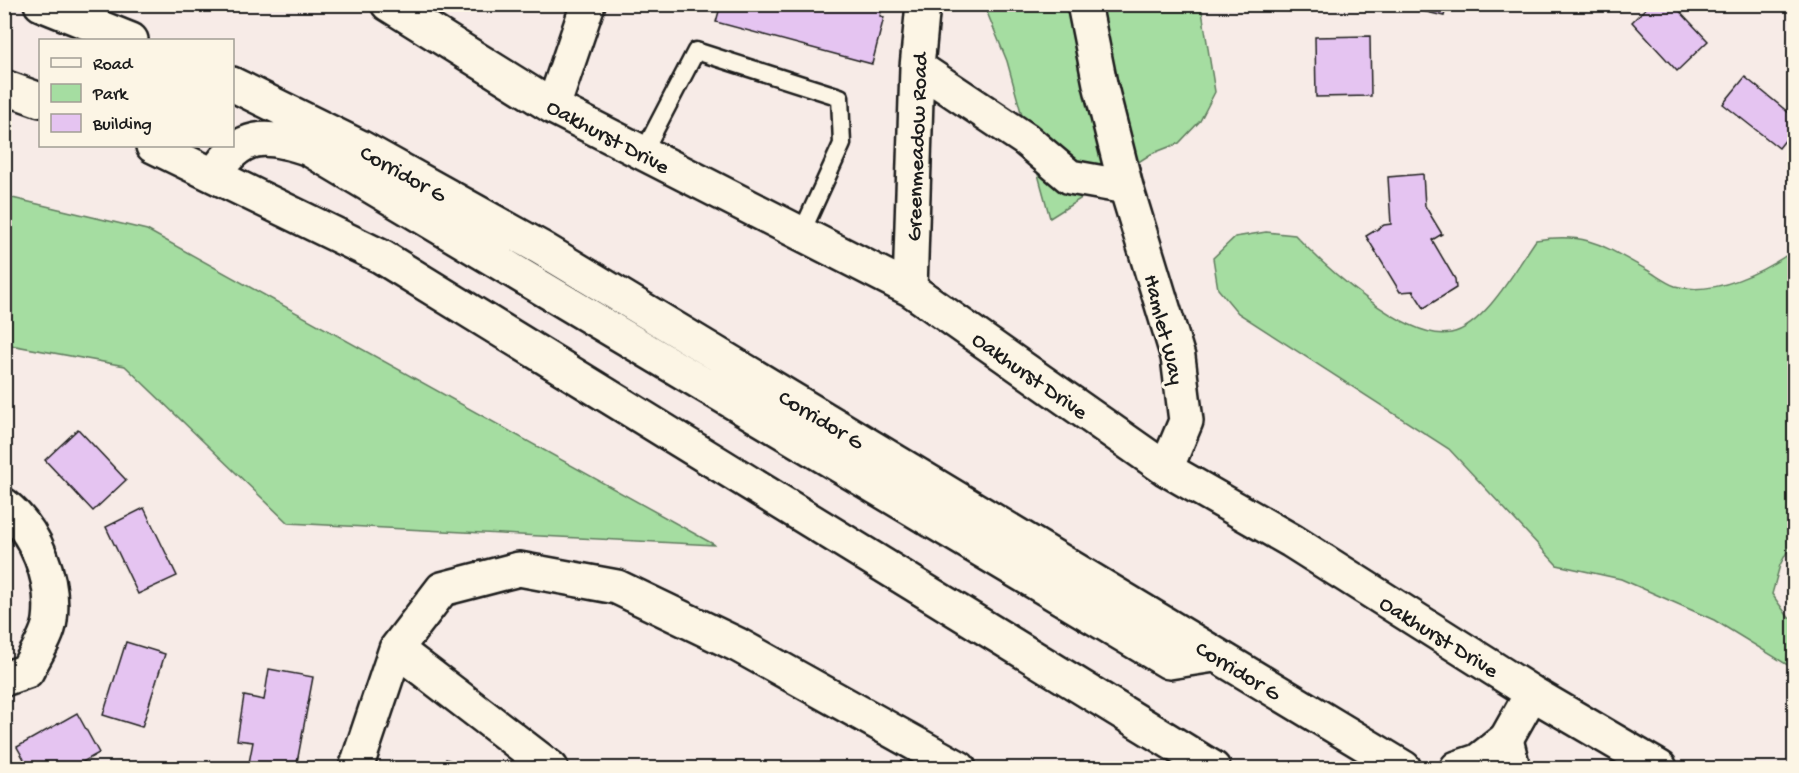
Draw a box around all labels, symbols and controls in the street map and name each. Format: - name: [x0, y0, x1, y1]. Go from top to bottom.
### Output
- legend: [39, 39, 234, 147]
- street label: Greenmeadow Road: [903, 50, 935, 242]
- text: Road: [93, 55, 134, 76]
- text: Park: [92, 85, 129, 106]
- street label: Oakhurst Drive: [541, 95, 674, 182]
- text: Building: [92, 115, 152, 136]
- street label: Corridor G: [354, 141, 451, 210]
- street label: Hamlet Way: [1136, 272, 1188, 388]
- street label: Oakhurst Drive: [966, 328, 1092, 427]
- street label: Corridor G: [773, 386, 868, 458]
- street label: Oakhurst Drive: [1374, 591, 1503, 686]
- street label: Corridor G: [1190, 637, 1285, 709]

